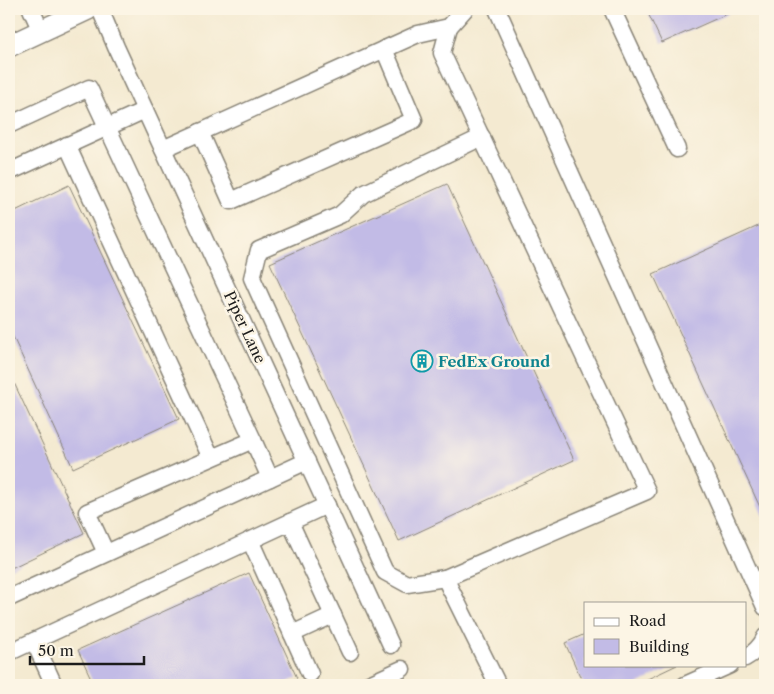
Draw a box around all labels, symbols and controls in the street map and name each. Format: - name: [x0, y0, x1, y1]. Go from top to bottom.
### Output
- street label: Piper Lane: [220, 288, 270, 366]
- building icon: FedEx Ground: [410, 349, 434, 373]
- place label: FedEx Ground: [438, 352, 550, 371]
- legend: [584, 602, 746, 666]
- text: Road: [629, 611, 666, 630]
- scale bar: [30, 634, 144, 666]
- text: Building: [629, 637, 689, 656]
- text: 50 m: [38, 641, 74, 660]

